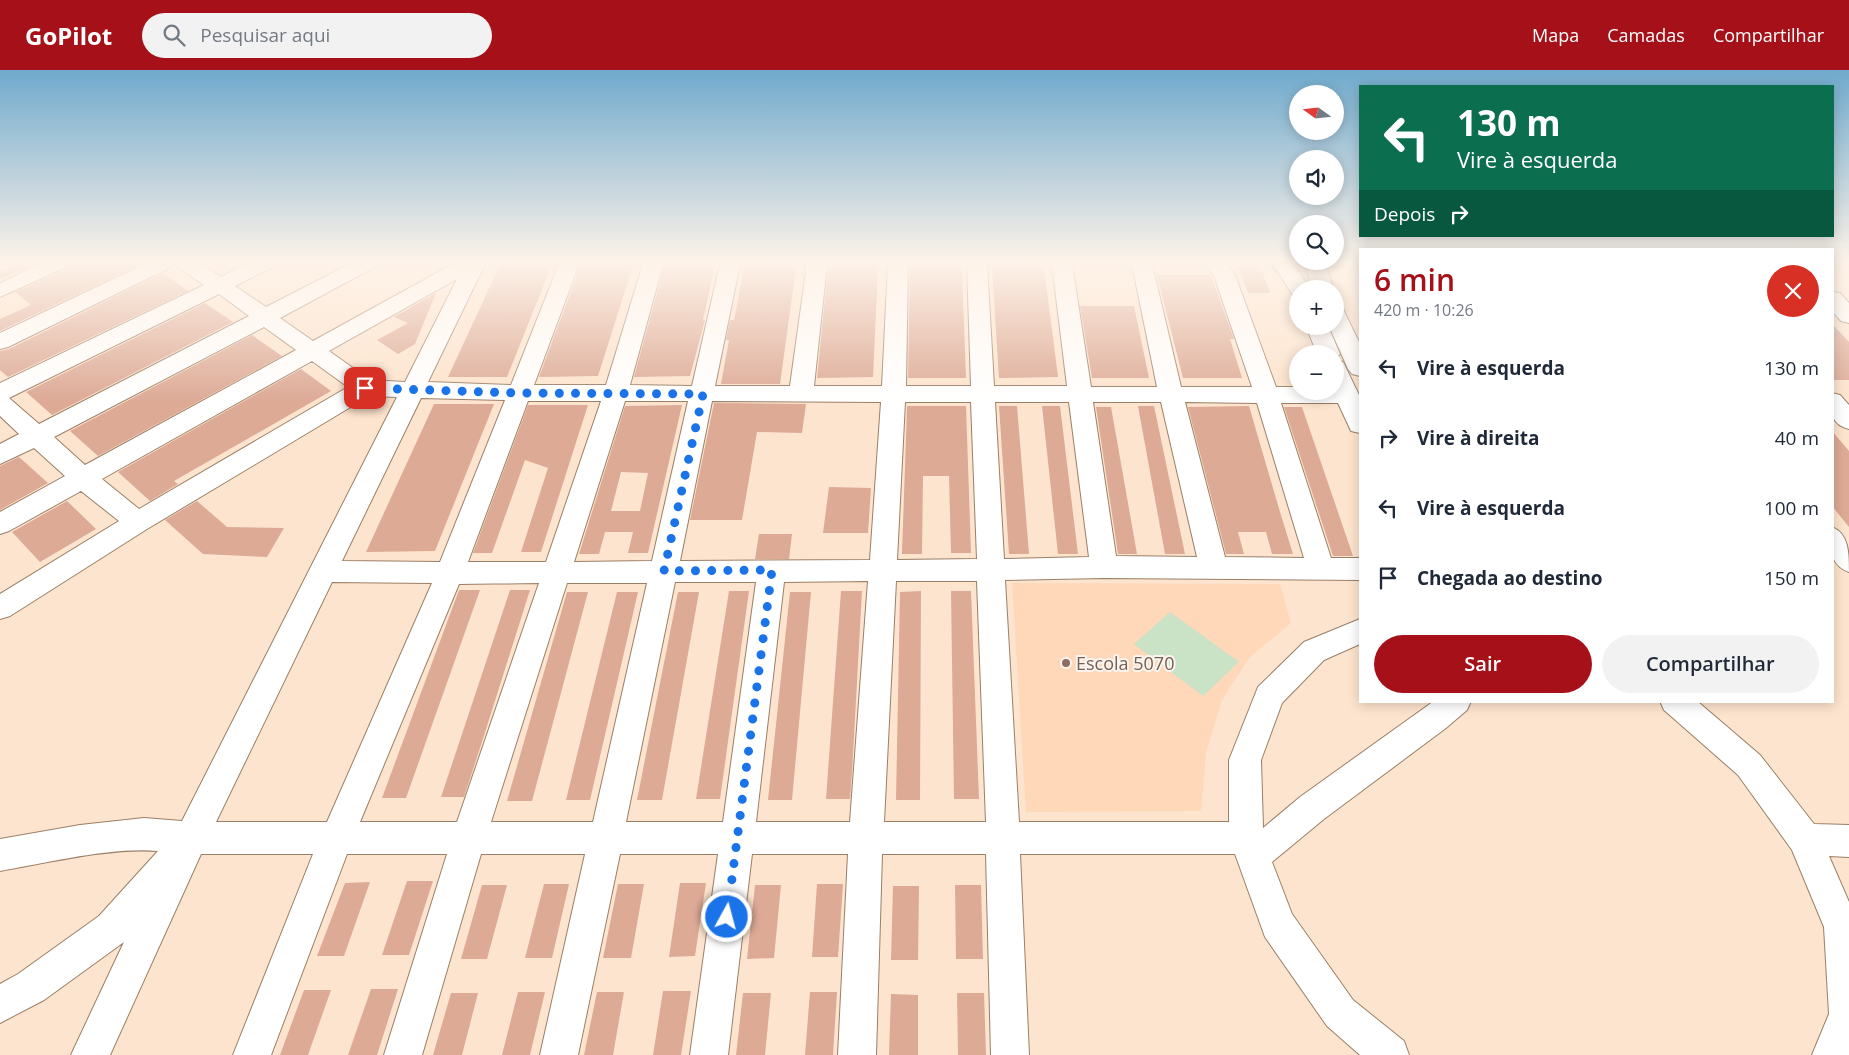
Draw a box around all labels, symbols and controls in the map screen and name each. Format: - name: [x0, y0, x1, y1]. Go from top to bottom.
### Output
- search box: [142, 13, 492, 58]
- text: GoPilot: [25, 19, 112, 52]
- icon: search: [160, 21, 188, 49]
- text: Pesquisar aqui: [200, 22, 330, 48]
- text: Mapa: [1532, 23, 1579, 47]
- text: Camadas: [1607, 23, 1685, 47]
- text: Compartilhar: [1713, 23, 1824, 47]
- north arrow: [1289, 85, 1344, 140]
- map controls: [1289, 85, 1344, 400]
- text: 130 m: [1457, 99, 1561, 146]
- icon: left: [1374, 105, 1439, 170]
- text: Vire à esquerda: [1457, 144, 1618, 174]
- button: sound: [1289, 150, 1344, 205]
- icon: right: [1445, 200, 1473, 228]
- text: Depois: [1374, 201, 1435, 227]
- button: search: [1289, 215, 1344, 270]
- text: 6 min: [1374, 259, 1455, 300]
- button: close: [1767, 265, 1819, 317]
- button: +: [1289, 280, 1344, 335]
- text: 420 m · 10:26: [1374, 299, 1474, 321]
- button: −: [1289, 345, 1344, 400]
- icon: left: [1374, 354, 1402, 382]
- text: Vire à esquerda: [1417, 355, 1565, 381]
- text: 130 m: [1764, 355, 1819, 381]
- pin: [344, 367, 386, 409]
- icon: arrive: [351, 374, 379, 402]
- icon: right: [1374, 424, 1402, 452]
- text: Vire à direita: [1417, 425, 1540, 451]
- text: 40 m: [1775, 425, 1819, 451]
- icon: left: [1374, 494, 1402, 522]
- text: Vire à esquerda: [1417, 495, 1565, 521]
- text: 100 m: [1764, 495, 1819, 521]
- icon: arrive: [1374, 564, 1402, 592]
- text: Chegada ao destino: [1417, 565, 1603, 591]
- text: 150 m: [1764, 565, 1819, 591]
- button: Sair: [1374, 635, 1592, 693]
- button: Compartilhar: [1602, 635, 1819, 693]
- place label: Escola 5070: [1076, 651, 1174, 675]
- marker: Escola 5070: [1060, 657, 1072, 669]
- position arrow: [700, 890, 752, 942]

